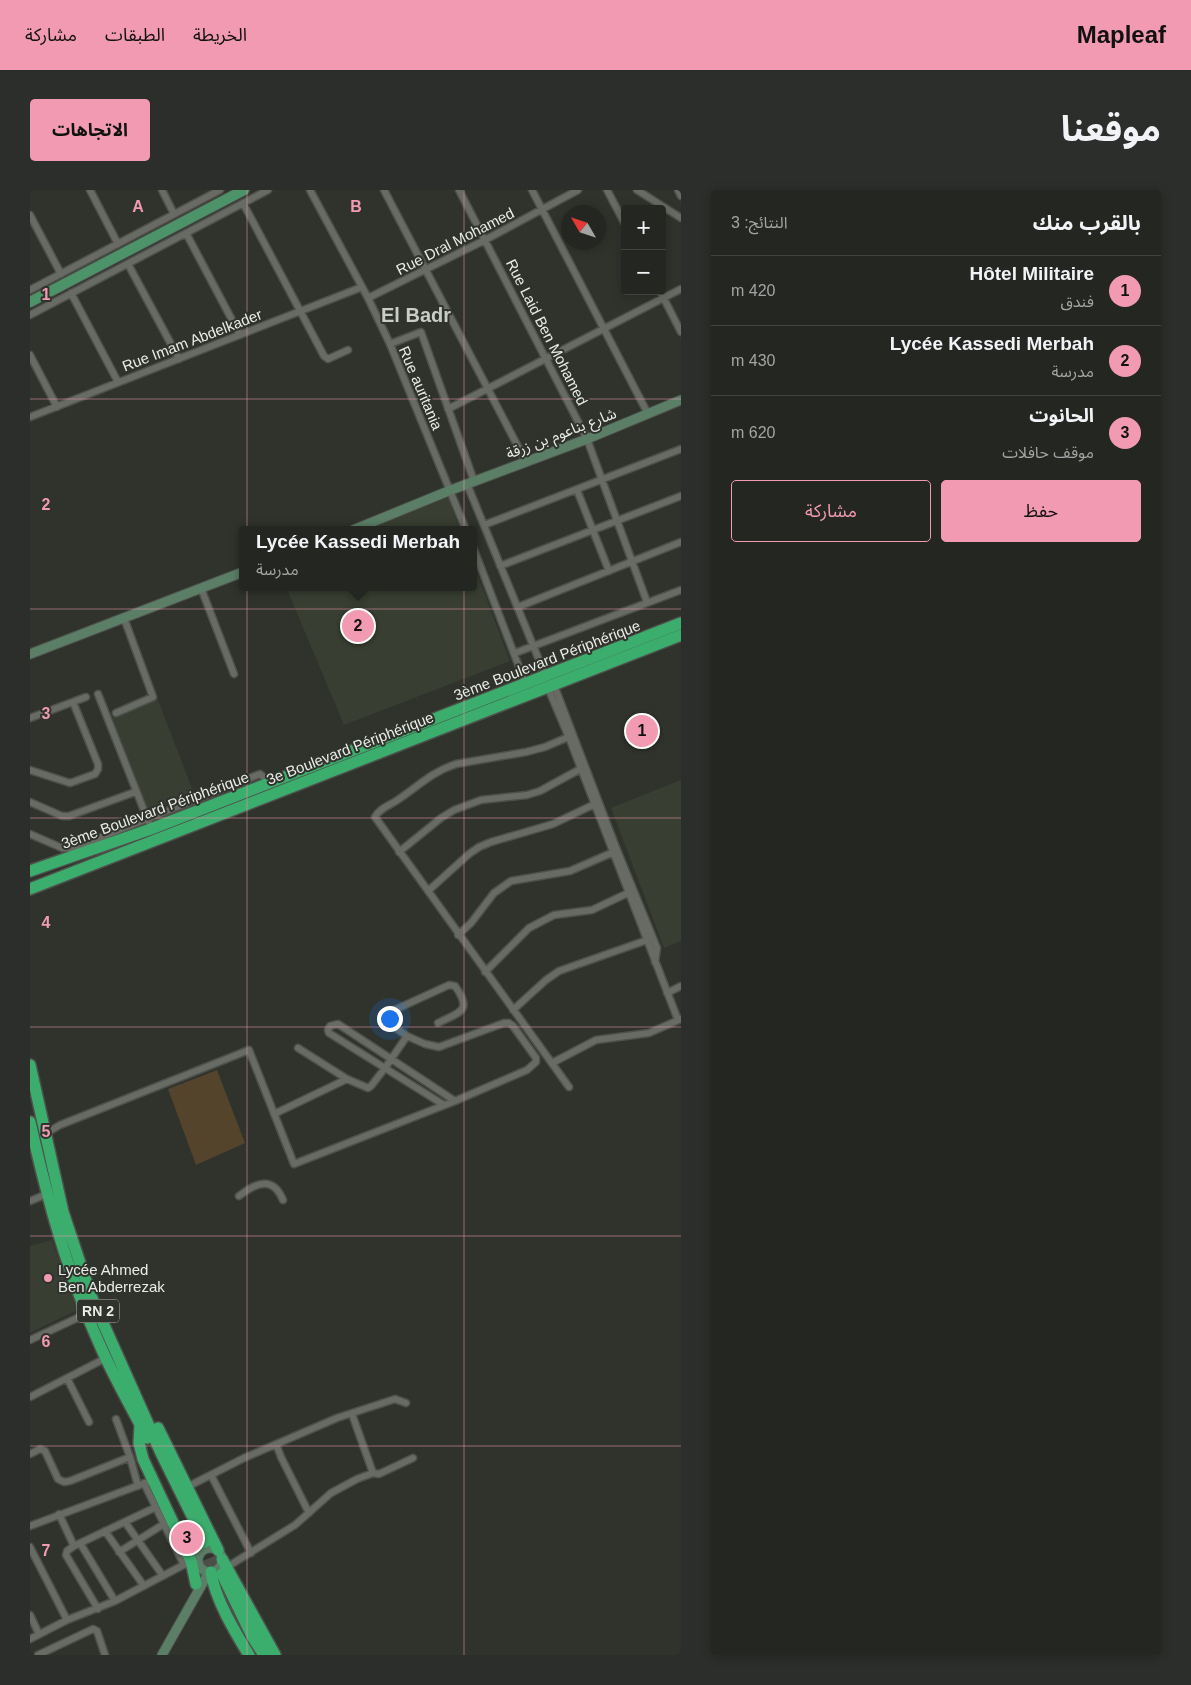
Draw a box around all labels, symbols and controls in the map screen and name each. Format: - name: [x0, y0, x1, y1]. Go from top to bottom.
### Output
- text: Mapleaf: [1077, 21, 1166, 48]
- text: مشاركة: [25, 25, 77, 45]
- text: الطبقات: [105, 25, 165, 45]
- text: الخريطة: [193, 25, 247, 45]
- button: الاتجاهات: [30, 99, 150, 161]
- text: موقعنا: [1061, 109, 1161, 148]
- text: A: [132, 198, 144, 215]
- text: B: [350, 198, 362, 215]
- street label: Rue Dral Mohamed: [393, 204, 517, 278]
- north arrow: [561, 205, 606, 250]
- map controls: [621, 205, 666, 295]
- button: +: [621, 205, 666, 250]
- text: بالقرب منك: [1033, 211, 1141, 234]
- text: النتائج: 3: [731, 214, 788, 231]
- button: −: [621, 250, 666, 295]
- street label: Rue Laid Ben Mohamed: [503, 256, 591, 408]
- text: Hôtel Militaire: [969, 263, 1094, 284]
- text: 420 m: [731, 282, 775, 299]
- text: 1: [1121, 282, 1129, 299]
- text: 1: [42, 286, 51, 303]
- text: فندق: [1060, 293, 1094, 310]
- district label: El Badr: [381, 304, 451, 326]
- street label: Rue Imam Abdelkader: [120, 305, 264, 375]
- text: Lycée Kassedi Merbah: [890, 333, 1094, 354]
- street label: Rue auritania: [396, 344, 447, 433]
- text: 430 m: [731, 352, 775, 369]
- text: 2: [1121, 352, 1129, 369]
- text: مدرسة: [1051, 363, 1094, 380]
- street label: شارع بناعوم بن زرقة: [503, 404, 620, 466]
- text: الحانوت: [1029, 405, 1094, 426]
- text: 620 m: [731, 424, 775, 441]
- text: 3: [1121, 424, 1129, 441]
- text: موقف حافلات: [1002, 444, 1094, 461]
- button: مشاركة: [731, 480, 931, 542]
- button: حفظ: [941, 480, 1141, 542]
- text: 2: [42, 496, 51, 513]
- popup: [239, 526, 477, 591]
- text: Lycée Kassedi Merbah: [256, 531, 460, 552]
- text: مدرسة: [256, 561, 299, 578]
- pin: 2: [342, 607, 374, 645]
- street label: 3ème Boulevard Périphérique: [451, 617, 643, 703]
- text: 3: [42, 705, 51, 722]
- street label: 3e Boulevard Périphérique: [264, 708, 436, 788]
- pin: 1: [626, 712, 658, 750]
- street label: 3ème Boulevard Périphérique: [59, 768, 251, 852]
- text: 4: [42, 914, 51, 931]
- your location: [377, 1006, 403, 1032]
- text: 5: [42, 1123, 51, 1140]
- place label: Lycée Ahmed Ben Abderrezak: [58, 1261, 165, 1295]
- marker: Lycée Ahmed Ben Abderrezak: [42, 1272, 54, 1284]
- road number: RN 2: [77, 1300, 119, 1322]
- text: 6: [42, 1333, 51, 1350]
- pin: 3: [171, 1519, 203, 1557]
- text: 7: [42, 1542, 51, 1559]

